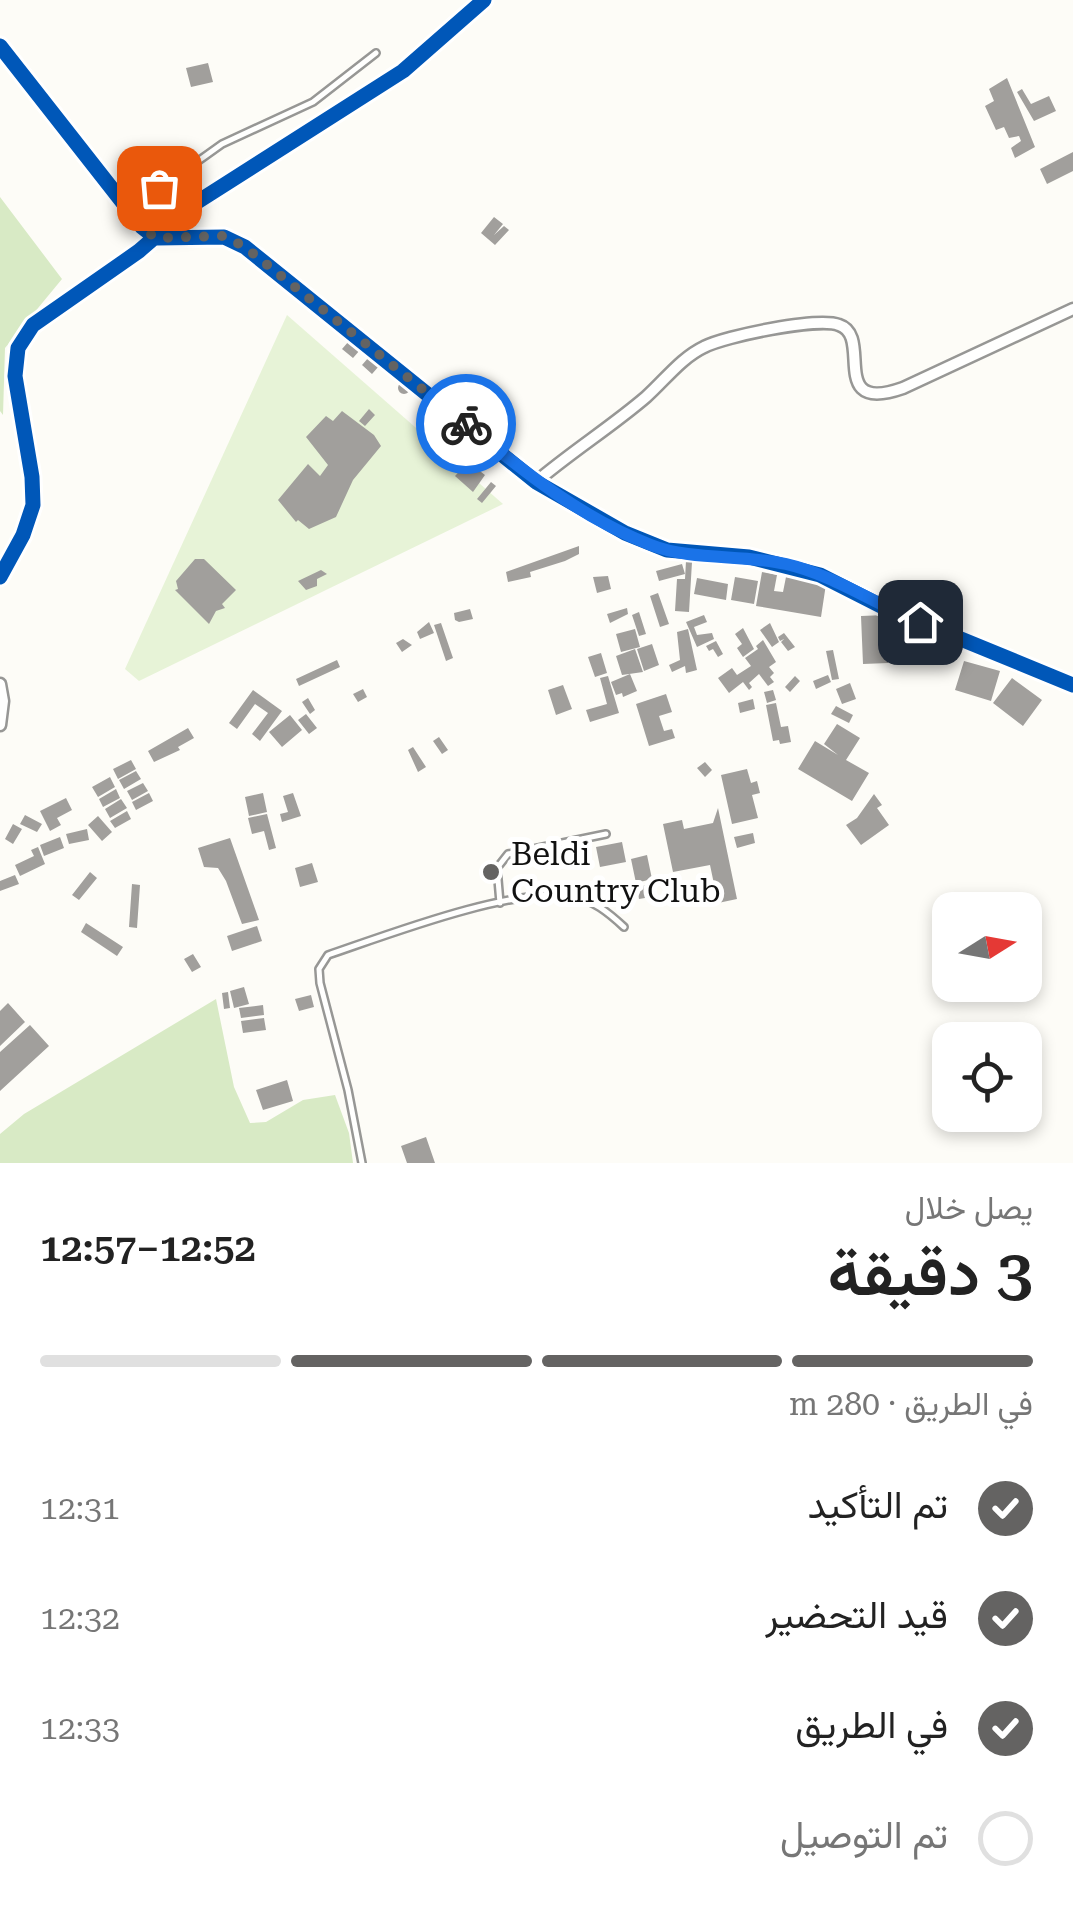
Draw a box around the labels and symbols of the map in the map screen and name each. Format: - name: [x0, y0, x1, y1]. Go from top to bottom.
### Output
- pin: [117, 146, 202, 231]
- courier: [416, 374, 516, 474]
- pin: [878, 580, 963, 665]
- place label: Beldi Country Club: [511, 835, 721, 910]
- marker: Beldi Country Club: [480, 861, 502, 883]
- north arrow: [932, 892, 1042, 1002]

